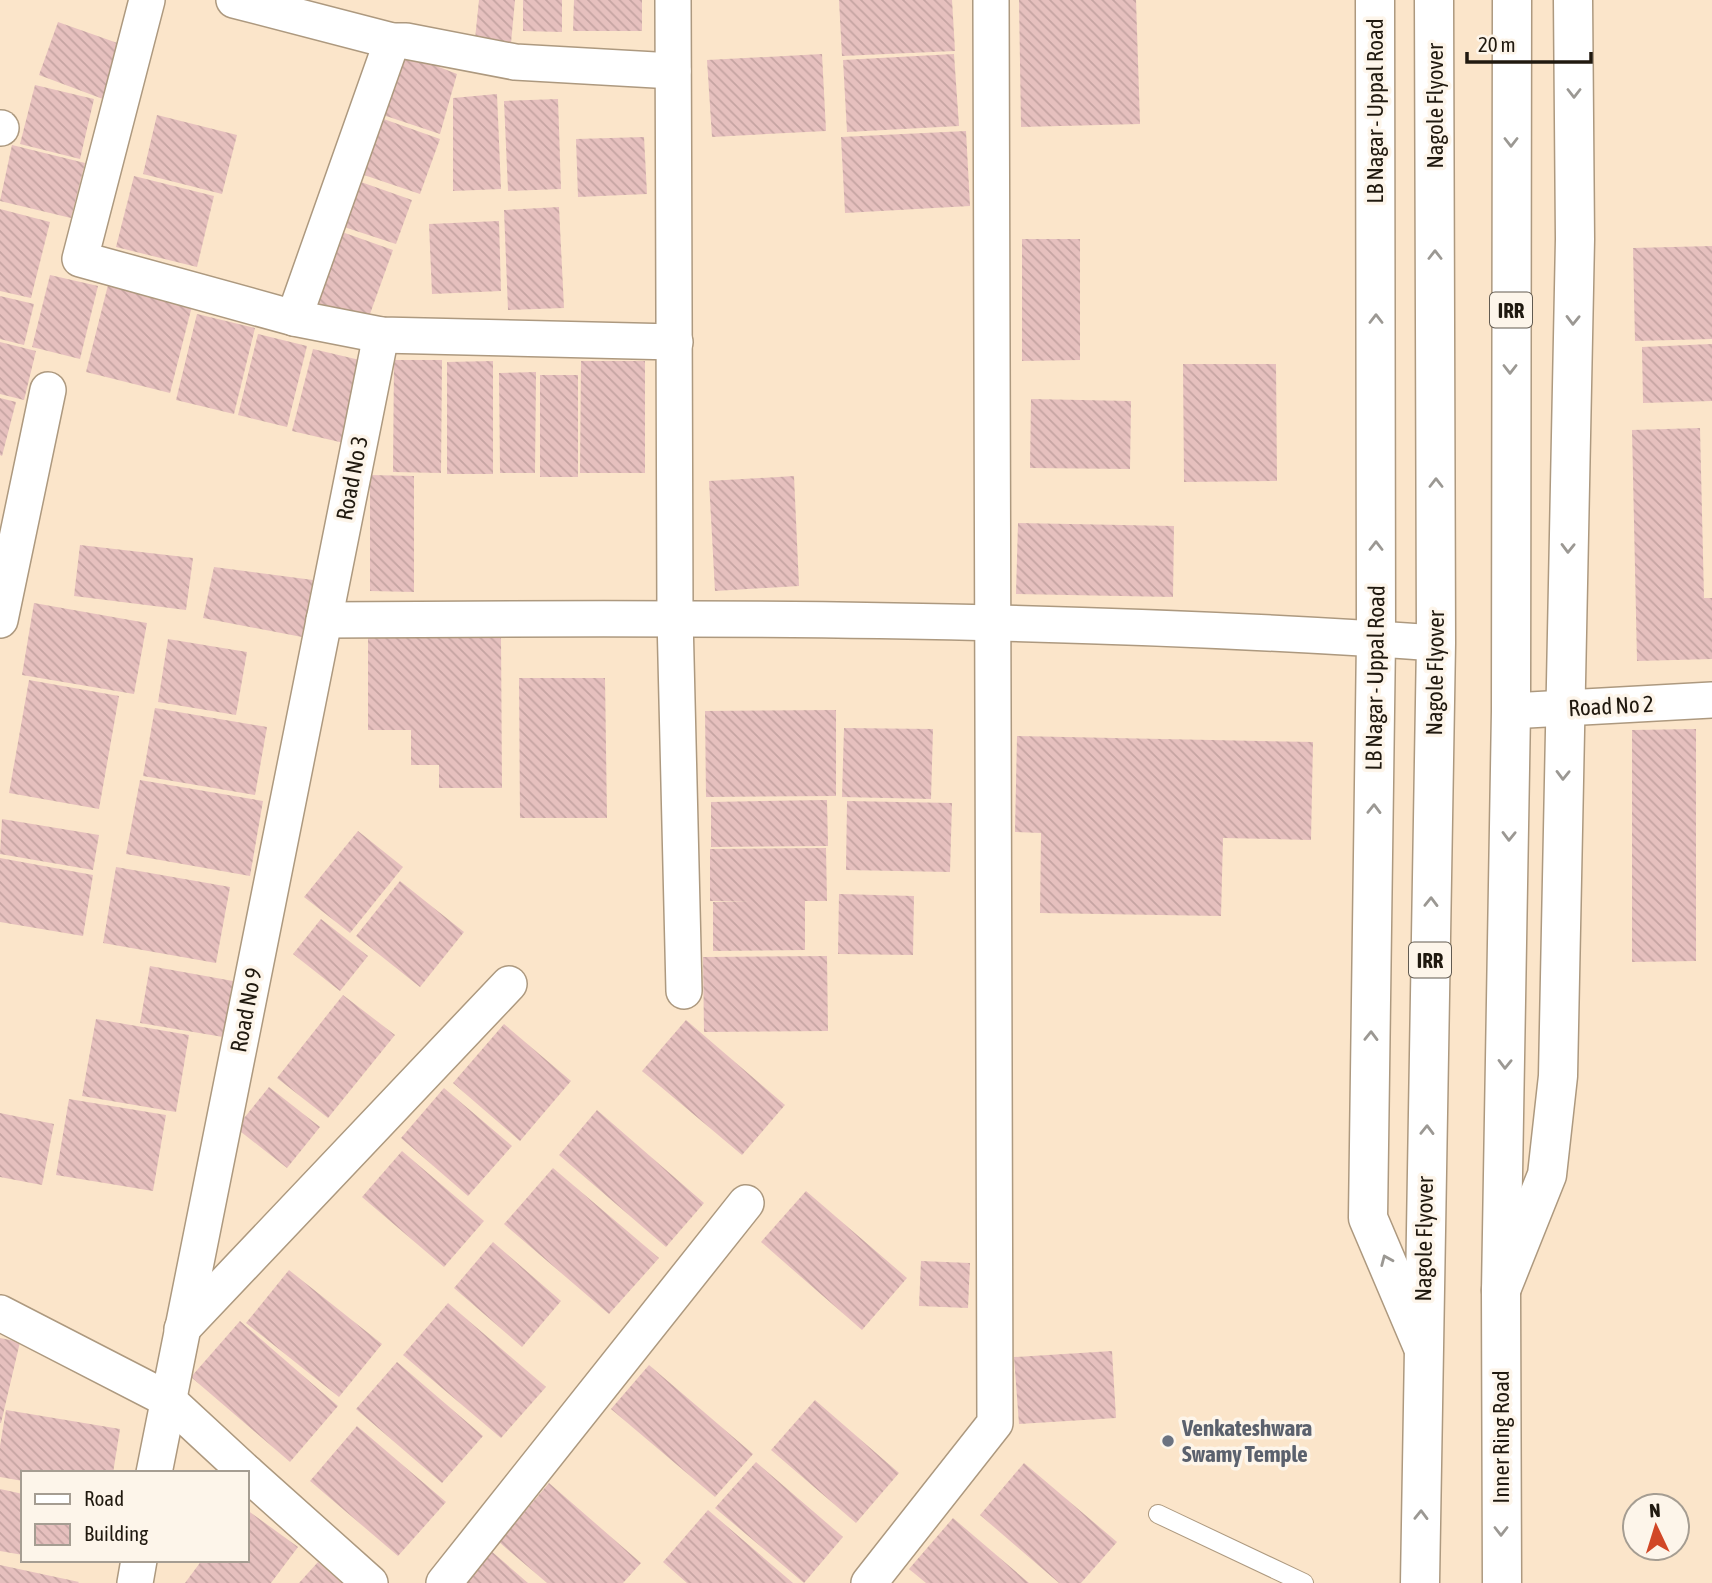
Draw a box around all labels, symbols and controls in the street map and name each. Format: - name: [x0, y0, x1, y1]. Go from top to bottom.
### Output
- street label: LB Nagar - Uppal Road: [1362, 18, 1388, 204]
- scale bar: [1467, 21, 1591, 65]
- text: 20 m: [1478, 32, 1516, 56]
- street label: Nagole Flyover: [1422, 42, 1448, 169]
- one-way arrow: [1566, 88, 1582, 98]
- one-way arrow: [1503, 137, 1519, 147]
- one-way arrow: [1427, 250, 1443, 260]
- road number: IRR: [1490, 292, 1532, 328]
- one-way arrow: [1368, 313, 1384, 324]
- one-way arrow: [1566, 315, 1581, 326]
- one-way arrow: [1503, 364, 1518, 375]
- street label: Road No 3: [331, 434, 373, 522]
- one-way arrow: [1428, 477, 1444, 488]
- one-way arrow: [1368, 541, 1384, 551]
- one-way arrow: [1560, 542, 1575, 553]
- street label: LB Nagar - Uppal Road: [1360, 585, 1390, 771]
- street label: Nagole Flyover: [1421, 609, 1449, 736]
- street label: Road No 2: [1568, 691, 1654, 721]
- one-way arrow: [1555, 770, 1570, 781]
- one-way arrow: [1366, 803, 1382, 813]
- one-way arrow: [1501, 831, 1516, 842]
- one-way arrow: [1423, 897, 1439, 907]
- road number: IRR: [1409, 942, 1451, 978]
- street label: Road No 9: [225, 966, 267, 1054]
- one-way arrow: [1363, 1030, 1378, 1041]
- one-way arrow: [1497, 1059, 1513, 1069]
- one-way arrow: [1419, 1124, 1434, 1135]
- street label: Nagole Flyover: [1410, 1175, 1438, 1302]
- one-way arrow: [1380, 1255, 1394, 1267]
- street label: Inner Ring Road: [1488, 1370, 1514, 1504]
- place label: Venkateshwara Swamy Temple: [1181, 1415, 1313, 1467]
- marker: Venkateshwara Swamy Temple: [1160, 1433, 1176, 1449]
- legend: [21, 1471, 248, 1562]
- text: Road: [84, 1486, 124, 1510]
- north arrow: [1621, 1492, 1691, 1562]
- text: N: [1648, 1499, 1661, 1521]
- one-way arrow: [1413, 1509, 1429, 1520]
- text: Building: [84, 1521, 148, 1545]
- one-way arrow: [1494, 1526, 1509, 1537]

